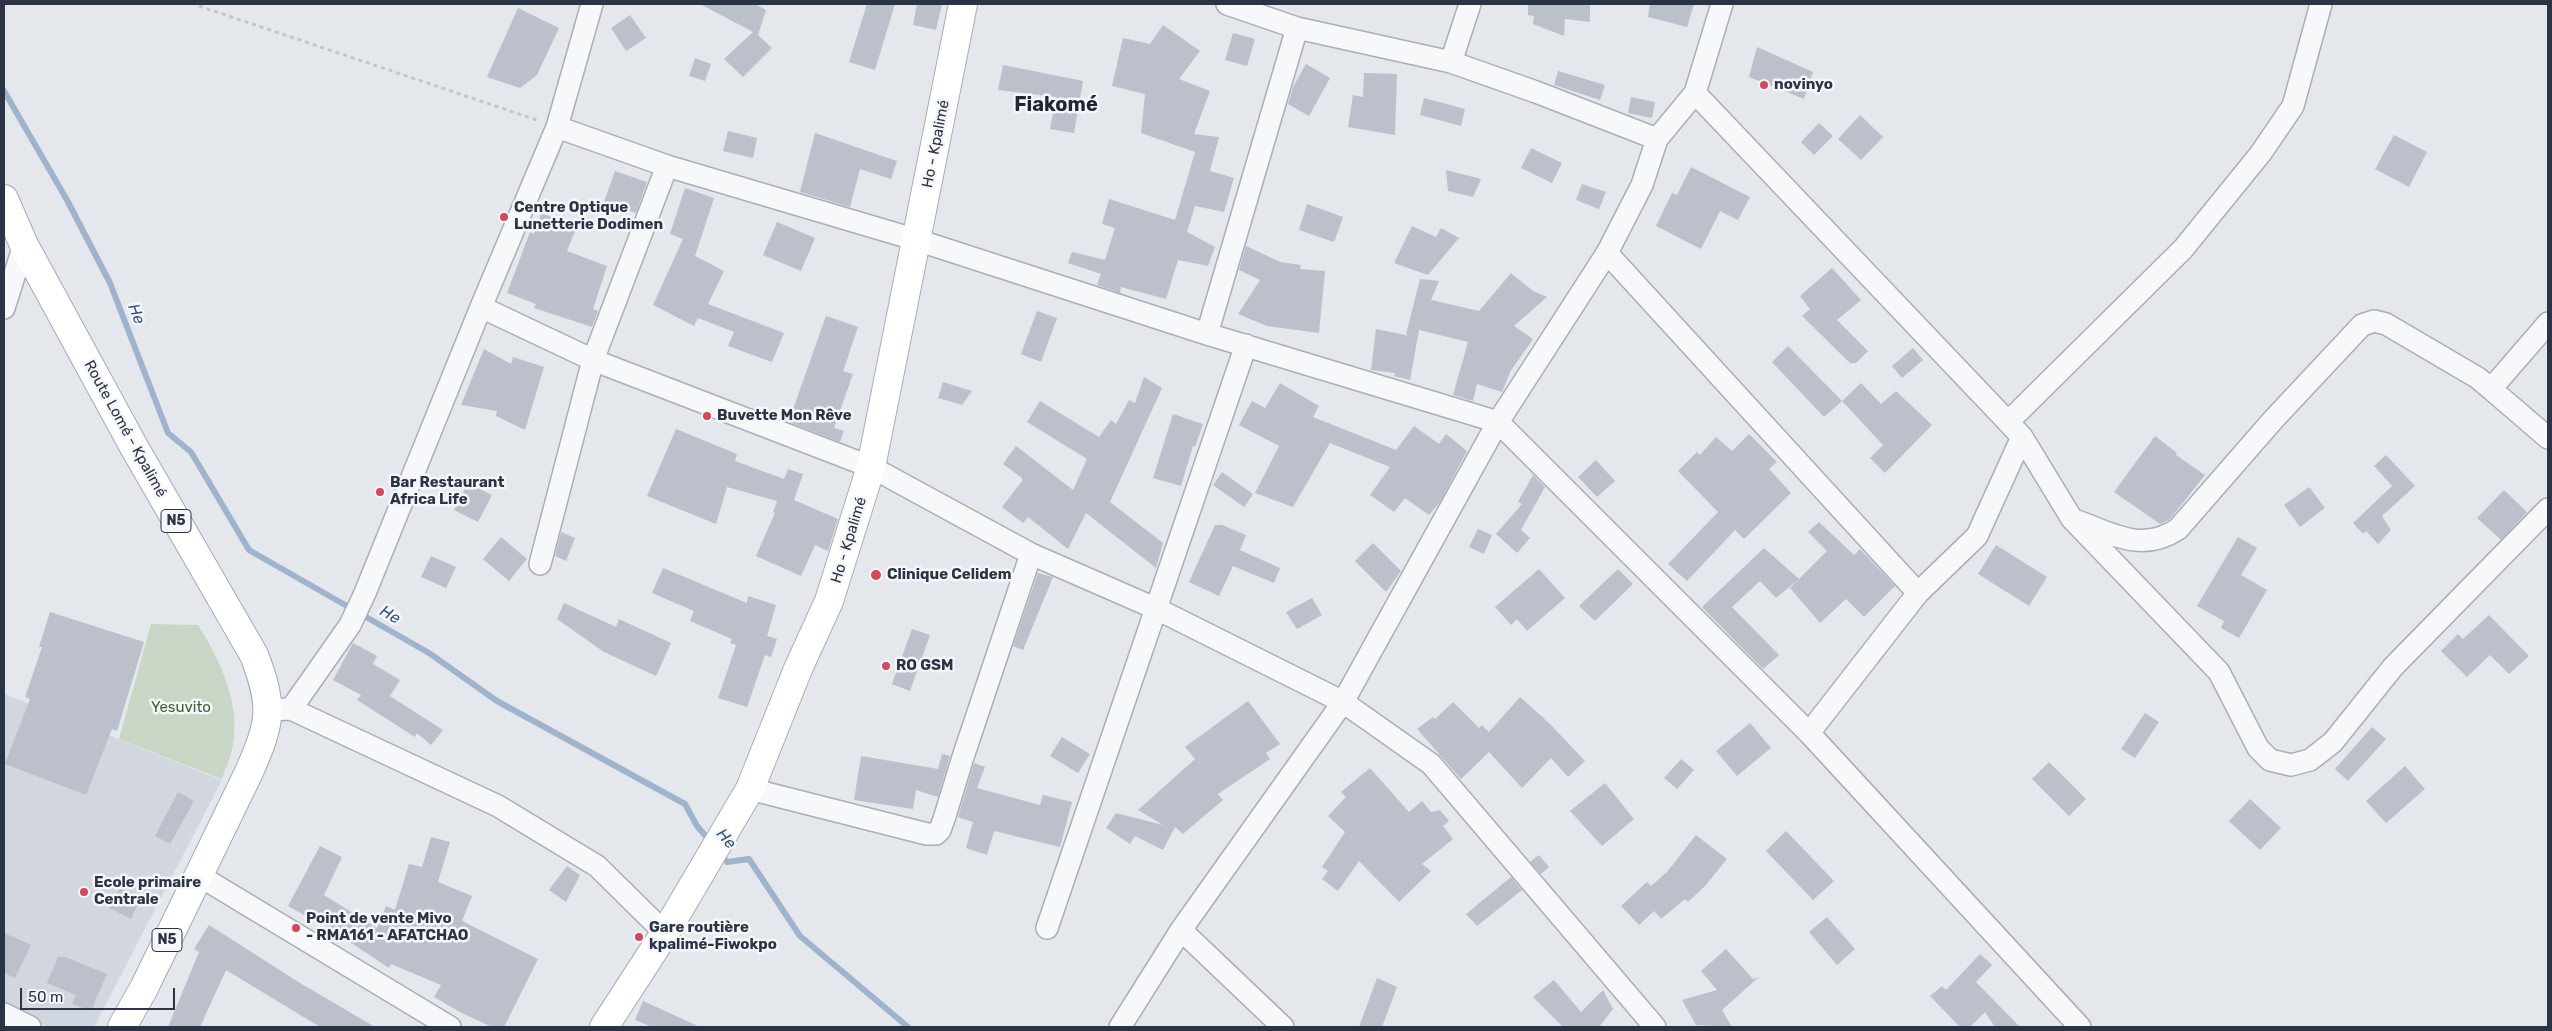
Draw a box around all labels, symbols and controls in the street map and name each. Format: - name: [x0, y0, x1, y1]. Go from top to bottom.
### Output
- place label: novinyo: [1774, 76, 1833, 94]
- marker: novinyo: [1758, 79, 1770, 91]
- district label: Fiakomé: [1014, 93, 1098, 117]
- street label: Ho - Kpalimé: [919, 99, 953, 189]
- place label: Centre Optique Lunetterie Dodimen: [514, 199, 663, 234]
- marker: Centre Optique Lunetterie Dodimen: [498, 211, 510, 223]
- water label: He: [123, 301, 149, 327]
- street label: Route Lomé - Kpalimé: [80, 357, 170, 501]
- place label: Buvette Mon Rêve: [717, 407, 852, 425]
- marker: Buvette Mon Rêve: [701, 410, 713, 422]
- place label: Bar Restaurant Africa Life: [390, 474, 504, 509]
- marker: Bar Restaurant Africa Life: [374, 486, 386, 498]
- street label: Ho - Kpalimé: [827, 495, 871, 585]
- road number: N5: [161, 510, 191, 532]
- place label: Clinique Celidem: [887, 566, 1011, 584]
- marker: Clinique Celidem: [869, 568, 883, 582]
- water label: He: [376, 602, 404, 628]
- place label: RO GSM: [896, 657, 953, 675]
- marker: RO GSM: [880, 660, 892, 672]
- park label: Yesuvito: [151, 699, 211, 717]
- water label: He: [712, 825, 740, 853]
- place label: Ecole primaire Centrale: [94, 874, 201, 909]
- marker: Ecole primaire Centrale: [78, 886, 90, 898]
- place label: Point de vente Mivo - RMA161 - AFATCHAO: [306, 910, 468, 945]
- place label: Gare routière kpalimé-Fiwokpo: [649, 919, 777, 954]
- marker: Point de vente Mivo - RMA161 - AFATCHAO: [290, 922, 302, 934]
- road number: N5: [152, 928, 182, 952]
- marker: Gare routière kpalimé-Fiwokpo: [633, 931, 645, 943]
- scale bar: [22, 978, 178, 1010]
- text: 50 m: [28, 988, 63, 1006]

